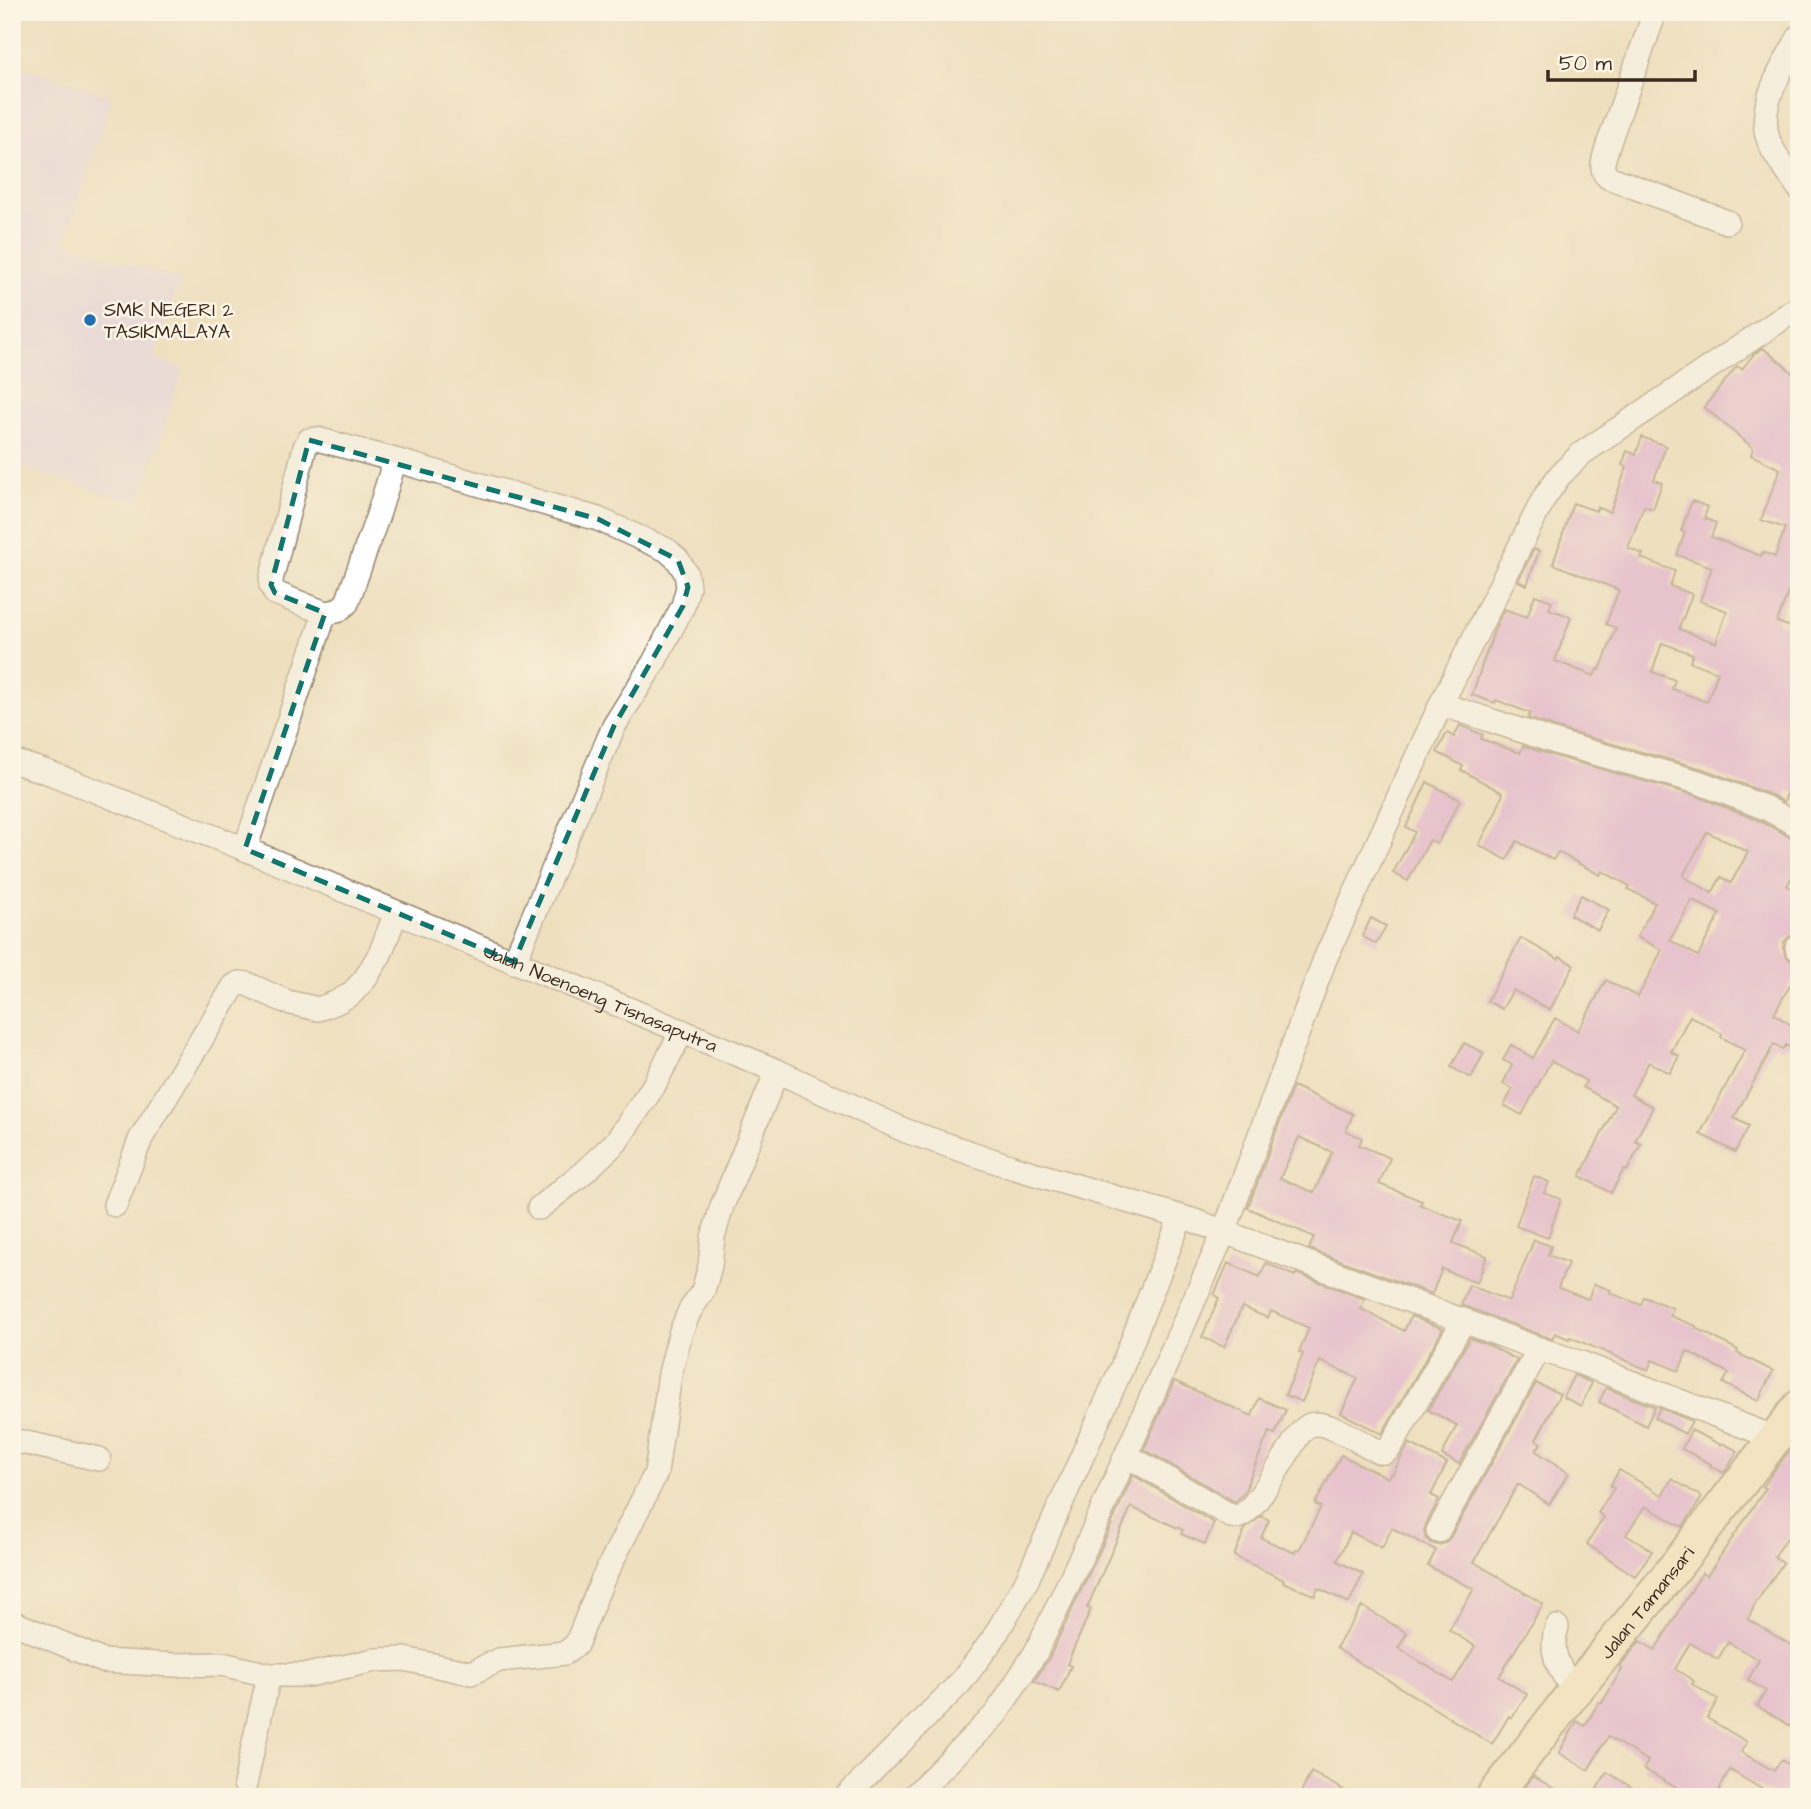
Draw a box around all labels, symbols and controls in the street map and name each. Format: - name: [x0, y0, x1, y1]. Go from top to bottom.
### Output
- scale bar: [1548, 38, 1696, 82]
- text: 50 m: [1559, 49, 1613, 78]
- place label: SMK NEGERI 2 TASIKMALAYA: [104, 297, 234, 346]
- marker: SMK NEGERI 2 TASIKMALAYA: [82, 312, 98, 328]
- street label: Jalan Noenoeng Tisnasaputra: [480, 938, 722, 1060]
- street label: Jalan Tamansari: [1594, 1541, 1701, 1665]

